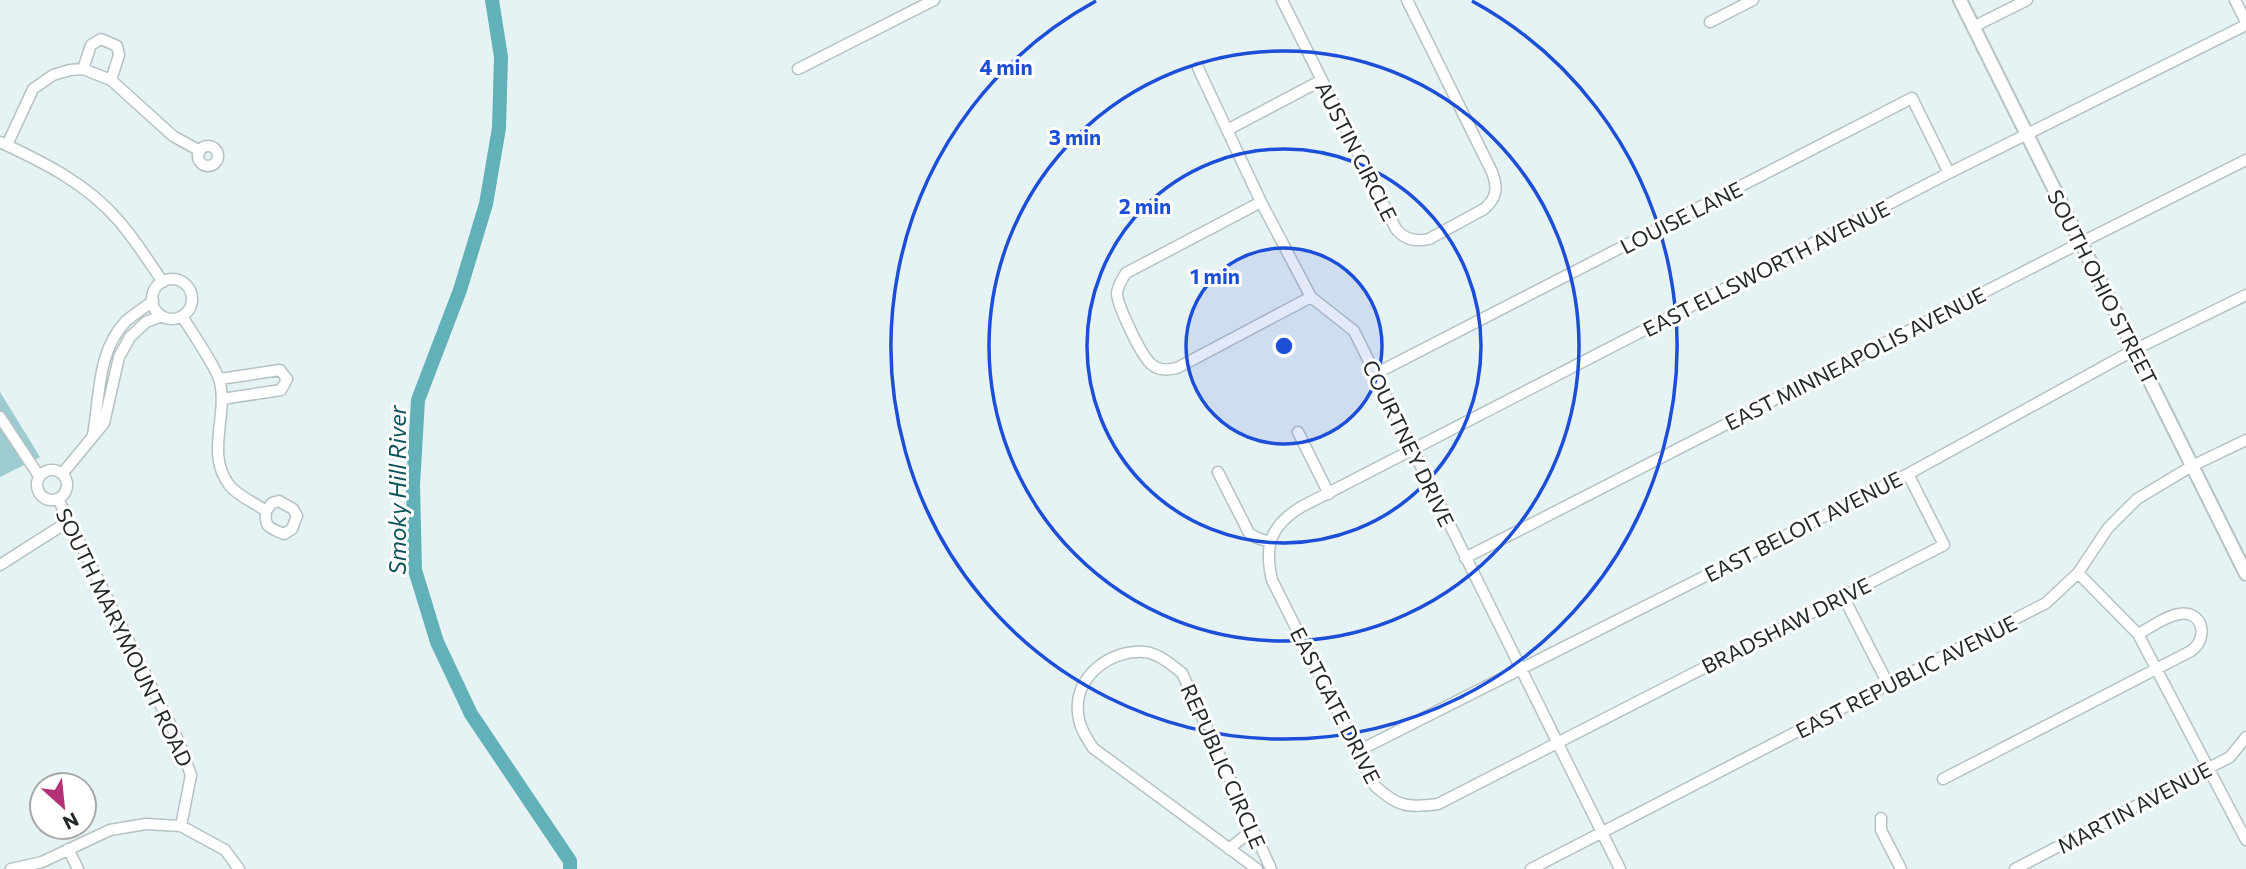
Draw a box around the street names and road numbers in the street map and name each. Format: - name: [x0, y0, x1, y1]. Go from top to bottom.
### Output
- street label: AUSTIN CIRCLE: [1311, 77, 1403, 225]
- street label: LOUISE LANE: [1616, 176, 1746, 258]
- street label: SOUTH OHIO STREET: [2043, 185, 2163, 389]
- street label: EAST ELLSWORTH AVENUE: [1639, 195, 1893, 341]
- street label: EAST MINNEAPOLIS AVENUE: [1721, 281, 1989, 435]
- street label: COURTNEY DRIVE: [1358, 356, 1460, 530]
- street label: EAST BELOIT AVENUE: [1700, 465, 1906, 587]
- street label: SOUTH MARYMOUNT ROAD: [51, 504, 199, 770]
- street label: BRADSHAW DRIVE: [1697, 572, 1875, 678]
- street label: EAST REPUBLIC AVENUE: [1791, 609, 2021, 743]
- street label: EASTGATE DRIVE: [1286, 623, 1386, 787]
- street label: REPUBLIC CIRCLE: [1176, 680, 1272, 852]
- street label: MARTIN AVENUE: [2053, 756, 2215, 858]

